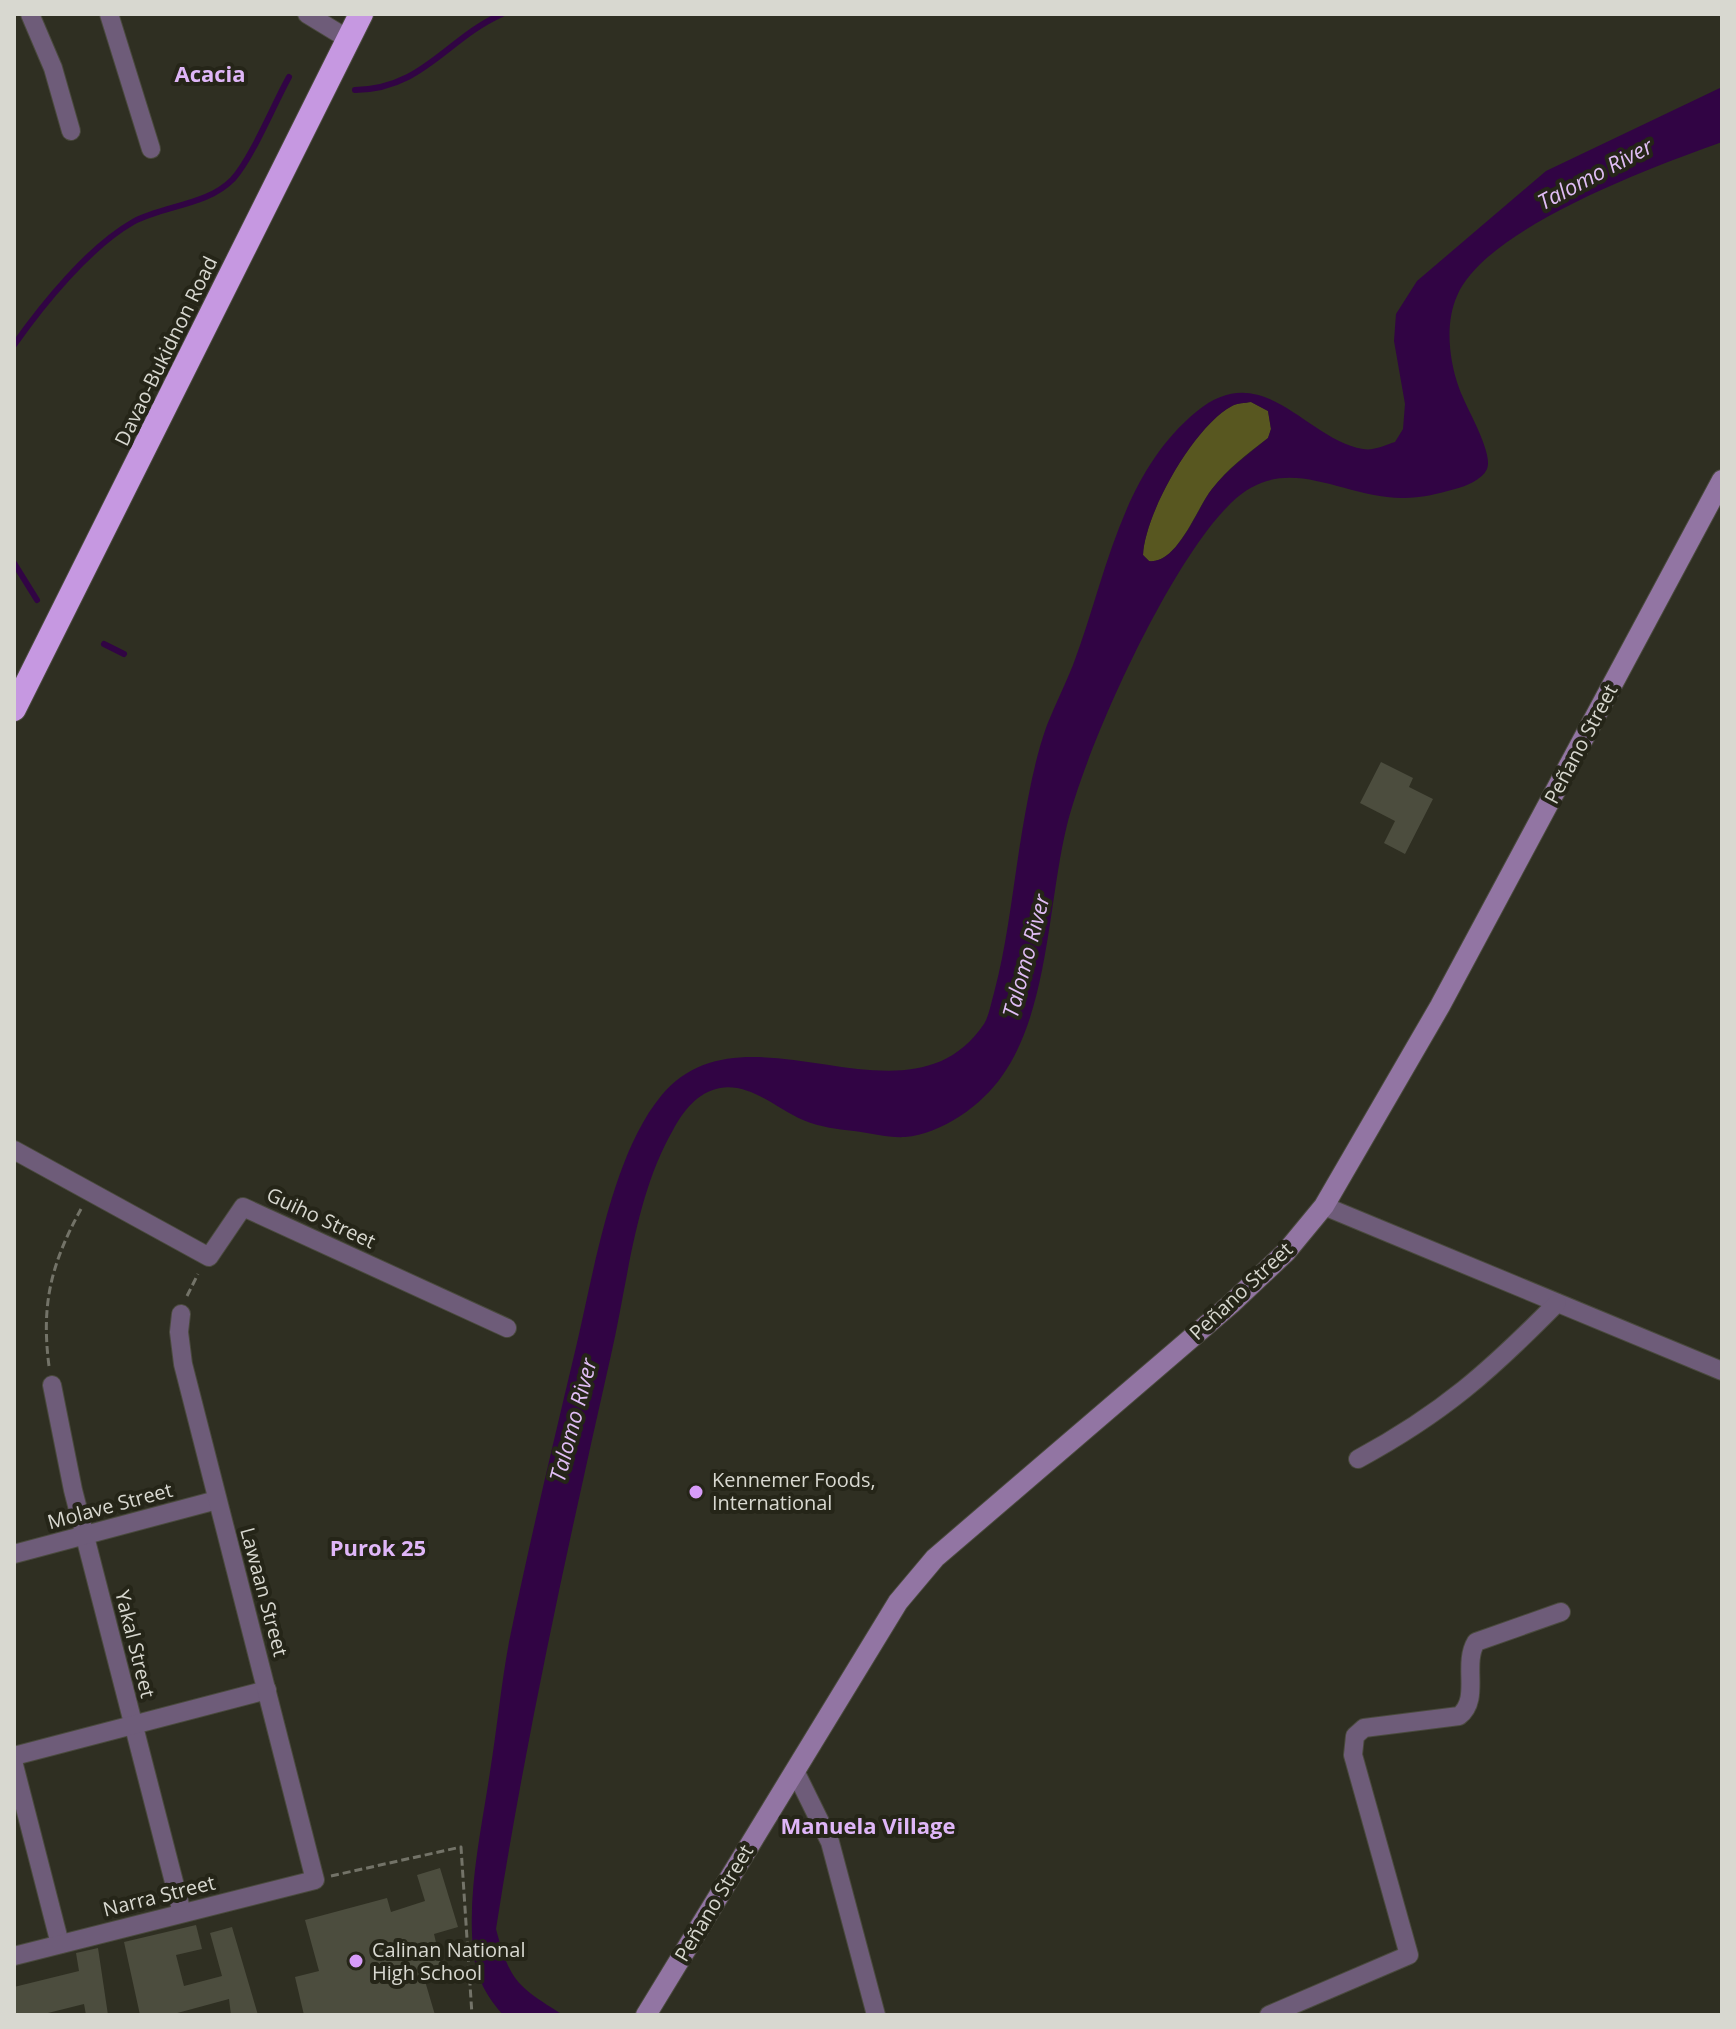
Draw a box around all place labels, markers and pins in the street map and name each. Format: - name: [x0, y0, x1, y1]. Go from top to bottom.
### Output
- place label: Kennemer Foods, International: [712, 1466, 876, 1516]
- marker: Kennemer Foods, International: [687, 1483, 705, 1501]
- place label: Calinan National High School: [372, 1936, 525, 1986]
- marker: Calinan National High School: [347, 1952, 365, 1970]

